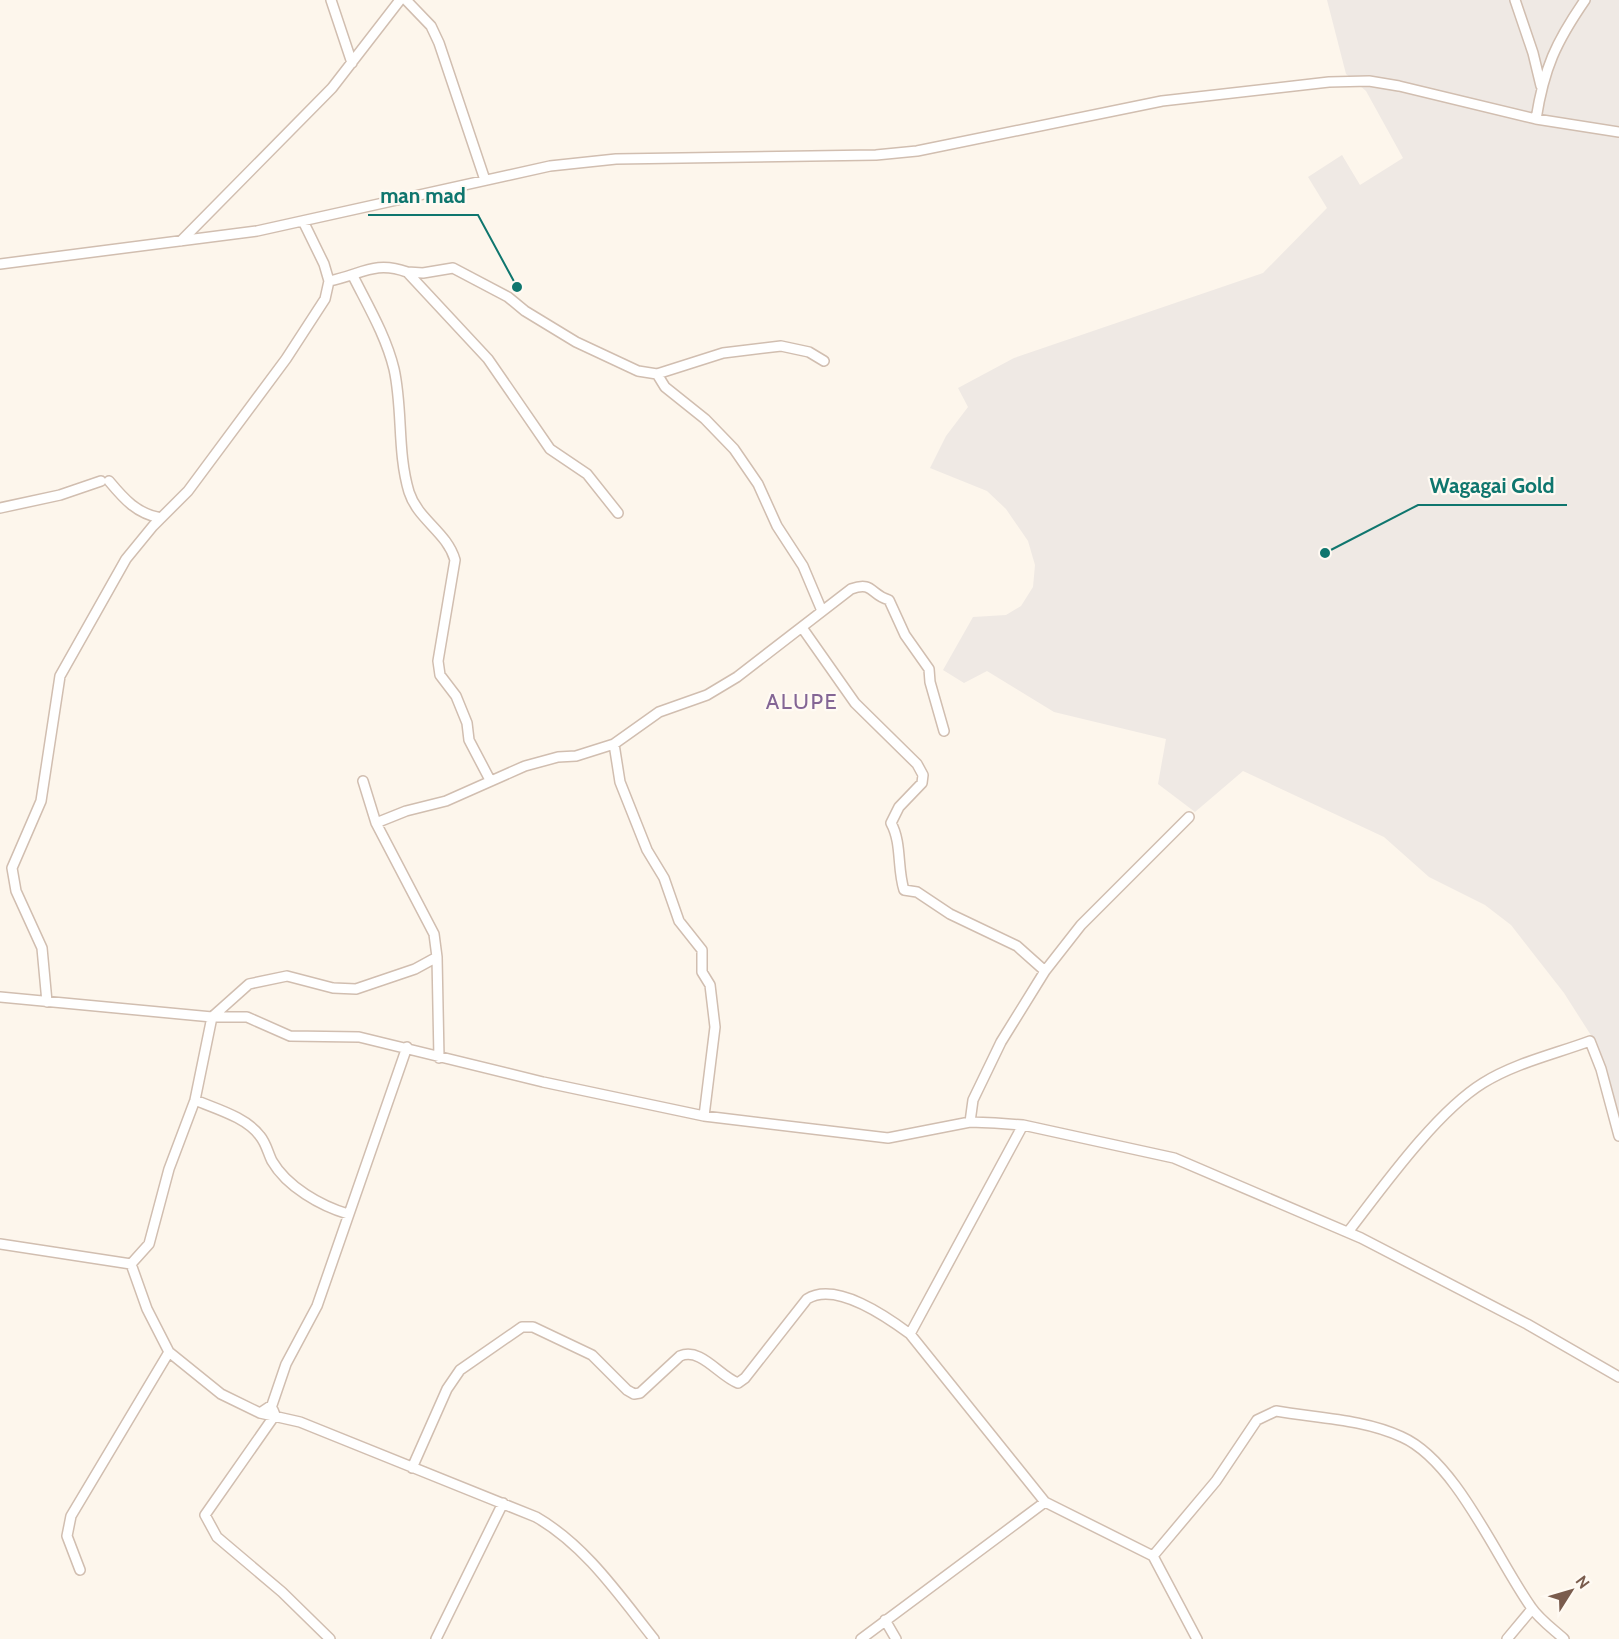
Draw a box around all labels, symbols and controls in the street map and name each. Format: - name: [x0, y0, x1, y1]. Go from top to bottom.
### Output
- callout: man mad: [368, 176, 478, 215]
- text: man mad: [380, 183, 466, 208]
- callout: Wagagai Gold: [1418, 466, 1567, 505]
- text: Wagagai Gold: [1430, 473, 1554, 498]
- district label: ALUPE: [766, 688, 838, 715]
- north arrow: [1541, 1561, 1601, 1621]
- text: N: [1572, 1572, 1594, 1593]

